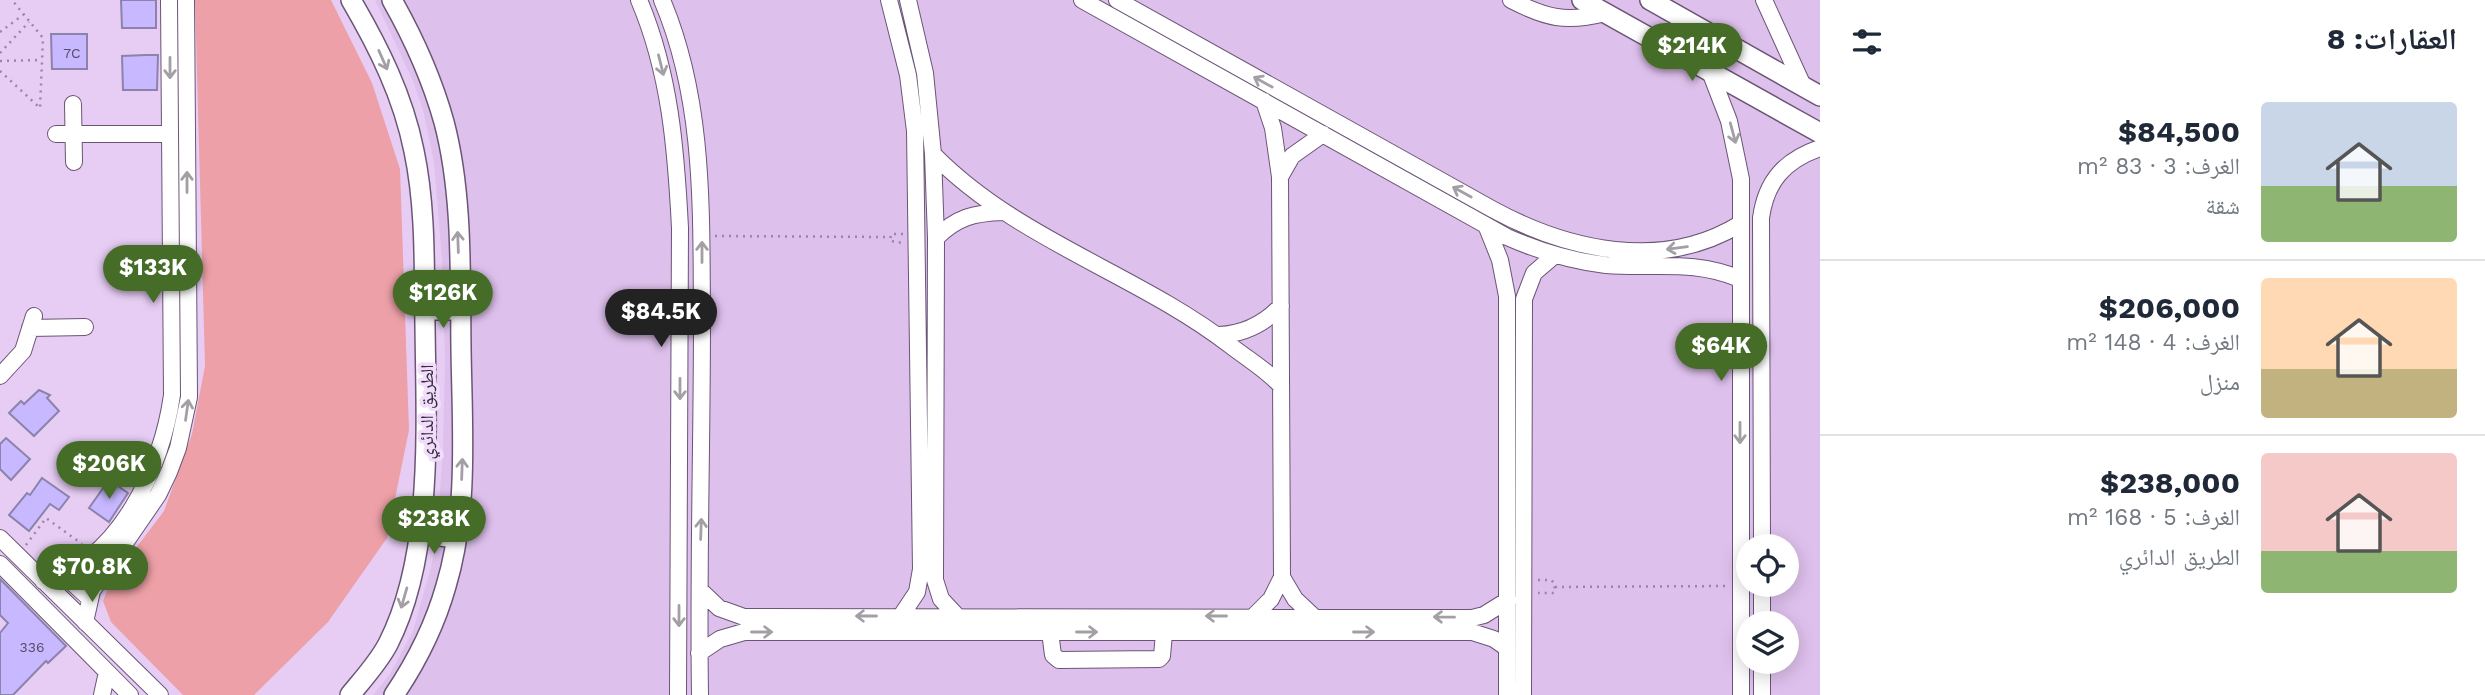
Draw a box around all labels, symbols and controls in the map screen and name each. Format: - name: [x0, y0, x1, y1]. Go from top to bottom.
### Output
- text: العقارات: 8: [2327, 21, 2457, 56]
- icon: filters: [1848, 23, 1886, 61]
- pin: $214K: [1643, 24, 1741, 83]
- text: $214K: [1657, 32, 1727, 59]
- house number: 7C: [63, 45, 81, 61]
- one-way arrow: [377, 49, 390, 70]
- one-way arrow: [655, 53, 668, 75]
- one-way arrow: [163, 56, 177, 79]
- one-way arrow: [1254, 75, 1274, 89]
- text: $84,500: [2118, 114, 2240, 149]
- one-way arrow: [1727, 121, 1740, 144]
- icon: home: [2317, 130, 2401, 214]
- text: الغرف: 3 · 83 m²: [2077, 153, 2240, 180]
- one-way arrow: [180, 171, 194, 194]
- one-way arrow: [1452, 185, 1473, 198]
- text: شقة: [2206, 193, 2240, 220]
- one-way arrow: [452, 230, 465, 253]
- one-way arrow: [695, 241, 709, 264]
- one-way arrow: [1666, 242, 1689, 255]
- pin: $133K: [104, 246, 202, 305]
- text: $133K: [119, 254, 187, 281]
- pin: $126K: [394, 270, 492, 330]
- text: $126K: [409, 279, 477, 306]
- pin: $84.5K: [604, 290, 718, 349]
- text: $206,000: [2099, 290, 2240, 325]
- text: $84.5K: [621, 298, 701, 325]
- icon: home: [2317, 306, 2401, 390]
- pin: $64K: [1680, 324, 1762, 383]
- text: الغرف: 4 · 148 m²: [2066, 329, 2240, 356]
- text: $64K: [1691, 332, 1751, 359]
- street label: الطريق الدائري: [416, 365, 441, 459]
- text: منزل: [2200, 369, 2240, 396]
- one-way arrow: [673, 377, 687, 400]
- one-way arrow: [180, 399, 193, 421]
- one-way arrow: [1733, 422, 1747, 445]
- pin: $206K: [60, 442, 158, 501]
- text: $206K: [72, 450, 146, 477]
- one-way arrow: [455, 458, 468, 481]
- text: $238,000: [2100, 465, 2240, 500]
- icon: home: [2317, 481, 2401, 565]
- pin: $238K: [385, 496, 483, 556]
- text: الغرف: 5 · 168 m²: [2067, 504, 2240, 531]
- text: $238K: [398, 505, 470, 532]
- one-way arrow: [695, 518, 708, 541]
- map controls: [1736, 534, 1799, 674]
- button: locate: [1736, 534, 1799, 597]
- pin: $70.8K: [35, 544, 149, 604]
- text: الطريق الدائري: [2119, 544, 2240, 571]
- text: $70.8K: [52, 553, 132, 580]
- one-way arrow: [397, 586, 410, 609]
- one-way arrow: [672, 604, 686, 627]
- one-way arrow: [855, 609, 878, 623]
- one-way arrow: [1205, 609, 1228, 623]
- one-way arrow: [1433, 610, 1456, 624]
- button: layers: [1736, 611, 1799, 674]
- one-way arrow: [750, 625, 773, 639]
- one-way arrow: [1076, 625, 1099, 639]
- one-way arrow: [1352, 625, 1375, 639]
- house number: 336: [20, 639, 44, 655]

